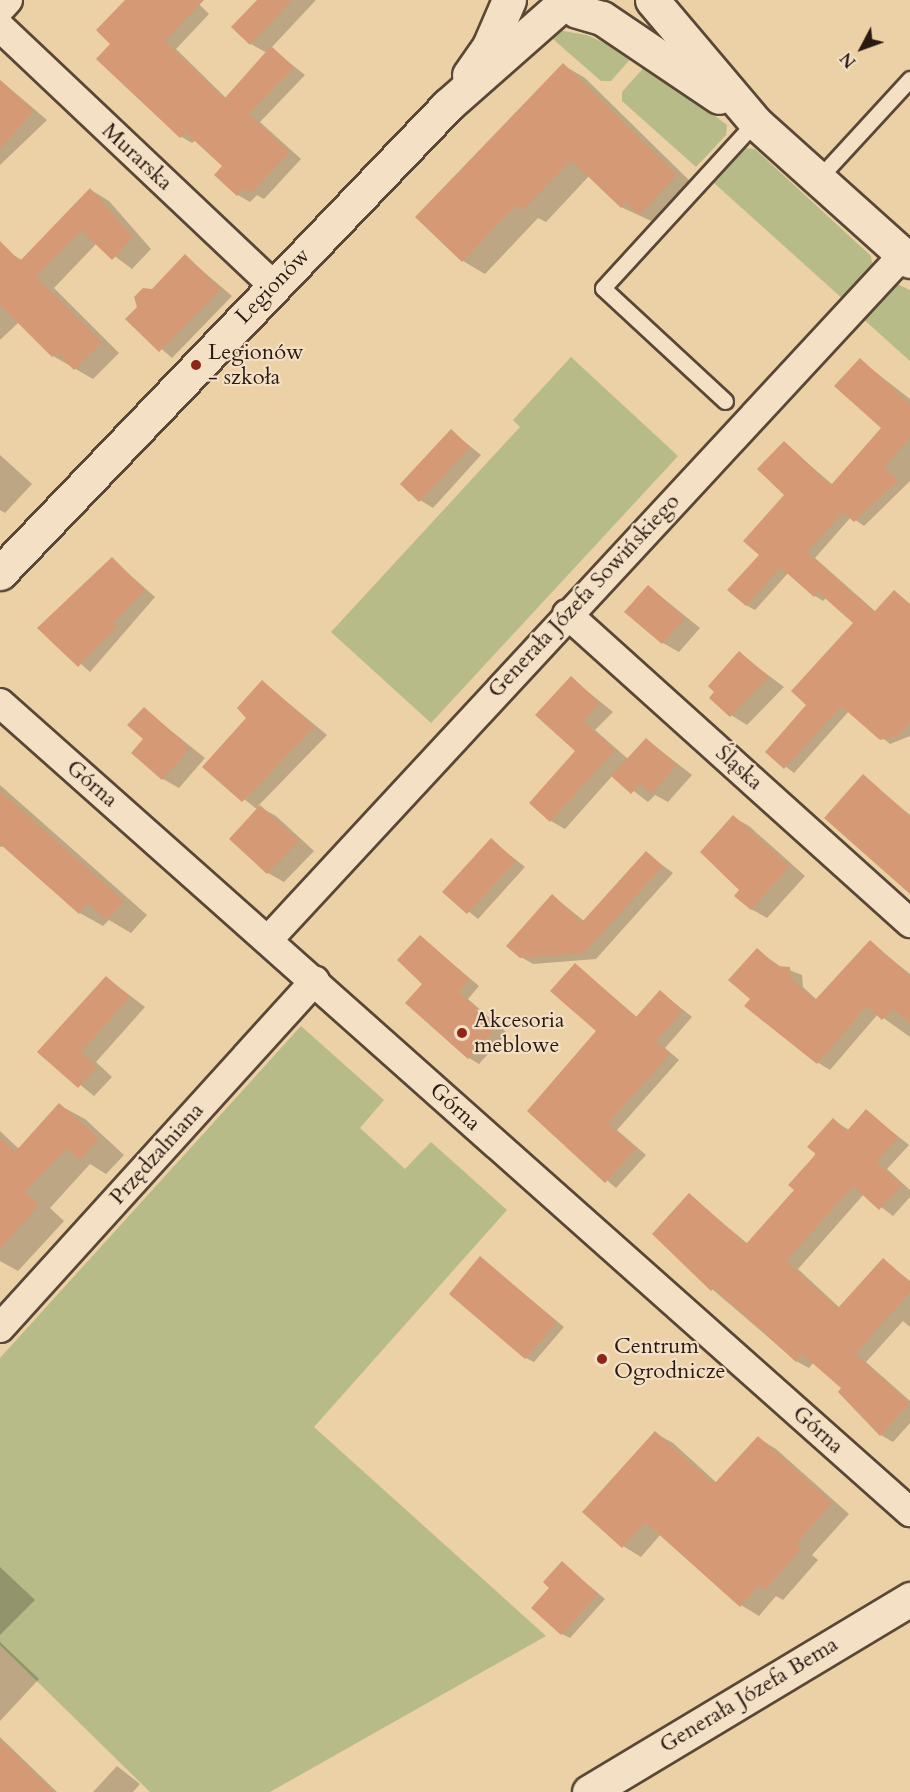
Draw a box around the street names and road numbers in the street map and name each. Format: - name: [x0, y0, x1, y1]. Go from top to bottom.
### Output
- street label: Murarska: [96, 118, 178, 196]
- street label: Legionów: [230, 242, 316, 330]
- street label: Generała Józefa Sowińskiego: [483, 489, 685, 703]
- street label: Śląska: [710, 740, 768, 796]
- street label: Górna: [61, 755, 123, 813]
- street label: Górna: [424, 1077, 486, 1137]
- street label: Przędzalniana: [104, 1098, 210, 1210]
- street label: Górna: [787, 1400, 849, 1460]
- street label: Generała Józefa Bema: [655, 1631, 843, 1759]

